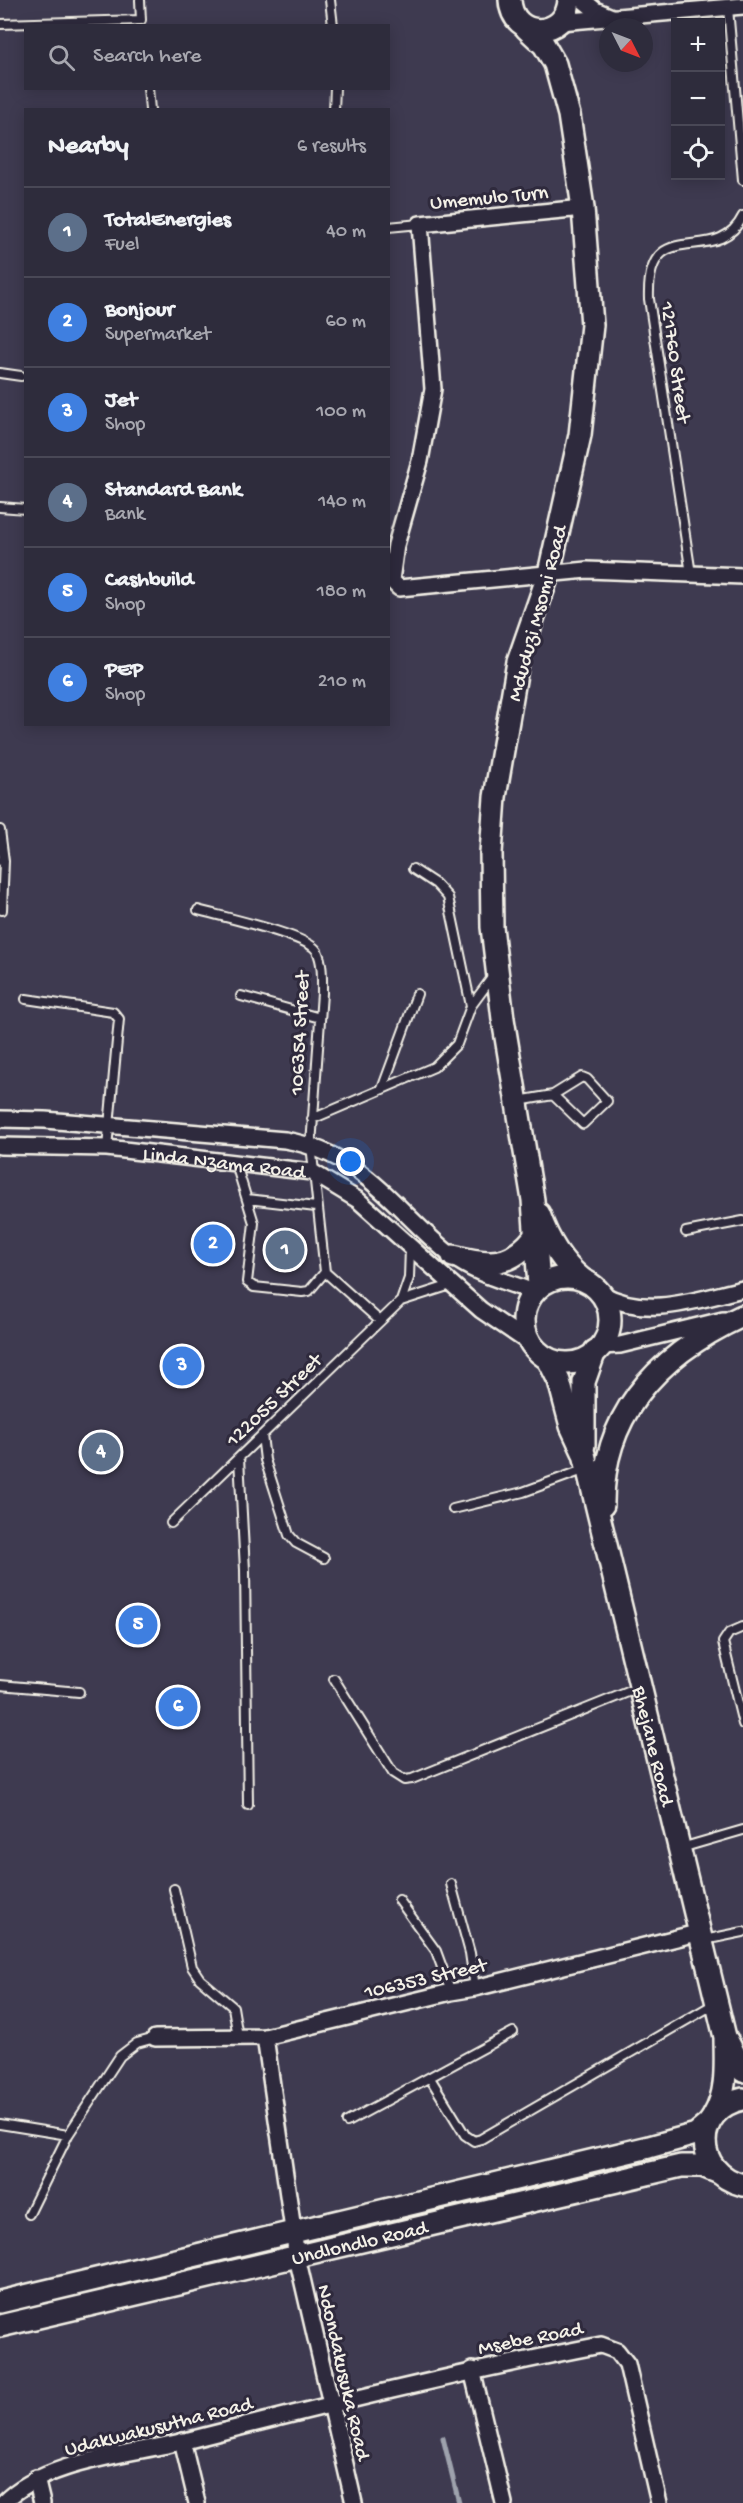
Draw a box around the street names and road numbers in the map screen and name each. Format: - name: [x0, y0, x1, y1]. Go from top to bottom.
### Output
- street label: Umemulo Turn: [429, 182, 549, 217]
- street label: 121760 Street: [653, 299, 695, 427]
- street label: Mduduzi Msomi Road: [504, 522, 575, 705]
- street label: 106354 Street: [286, 968, 317, 1097]
- street label: Linda Nzama Road: [141, 1143, 308, 1187]
- street label: 122055 Street: [221, 1348, 330, 1454]
- street label: Bhejane Road: [624, 1683, 678, 1810]
- street label: 106353 Street: [361, 1954, 492, 2007]
- street label: Undlondlo Road: [290, 2217, 432, 2273]
- street label: Ndondakusuka Road: [309, 2283, 374, 2465]
- street label: Msebe Road: [476, 2318, 587, 2363]
- street label: Udakwakusutha Road: [62, 2393, 257, 2464]

